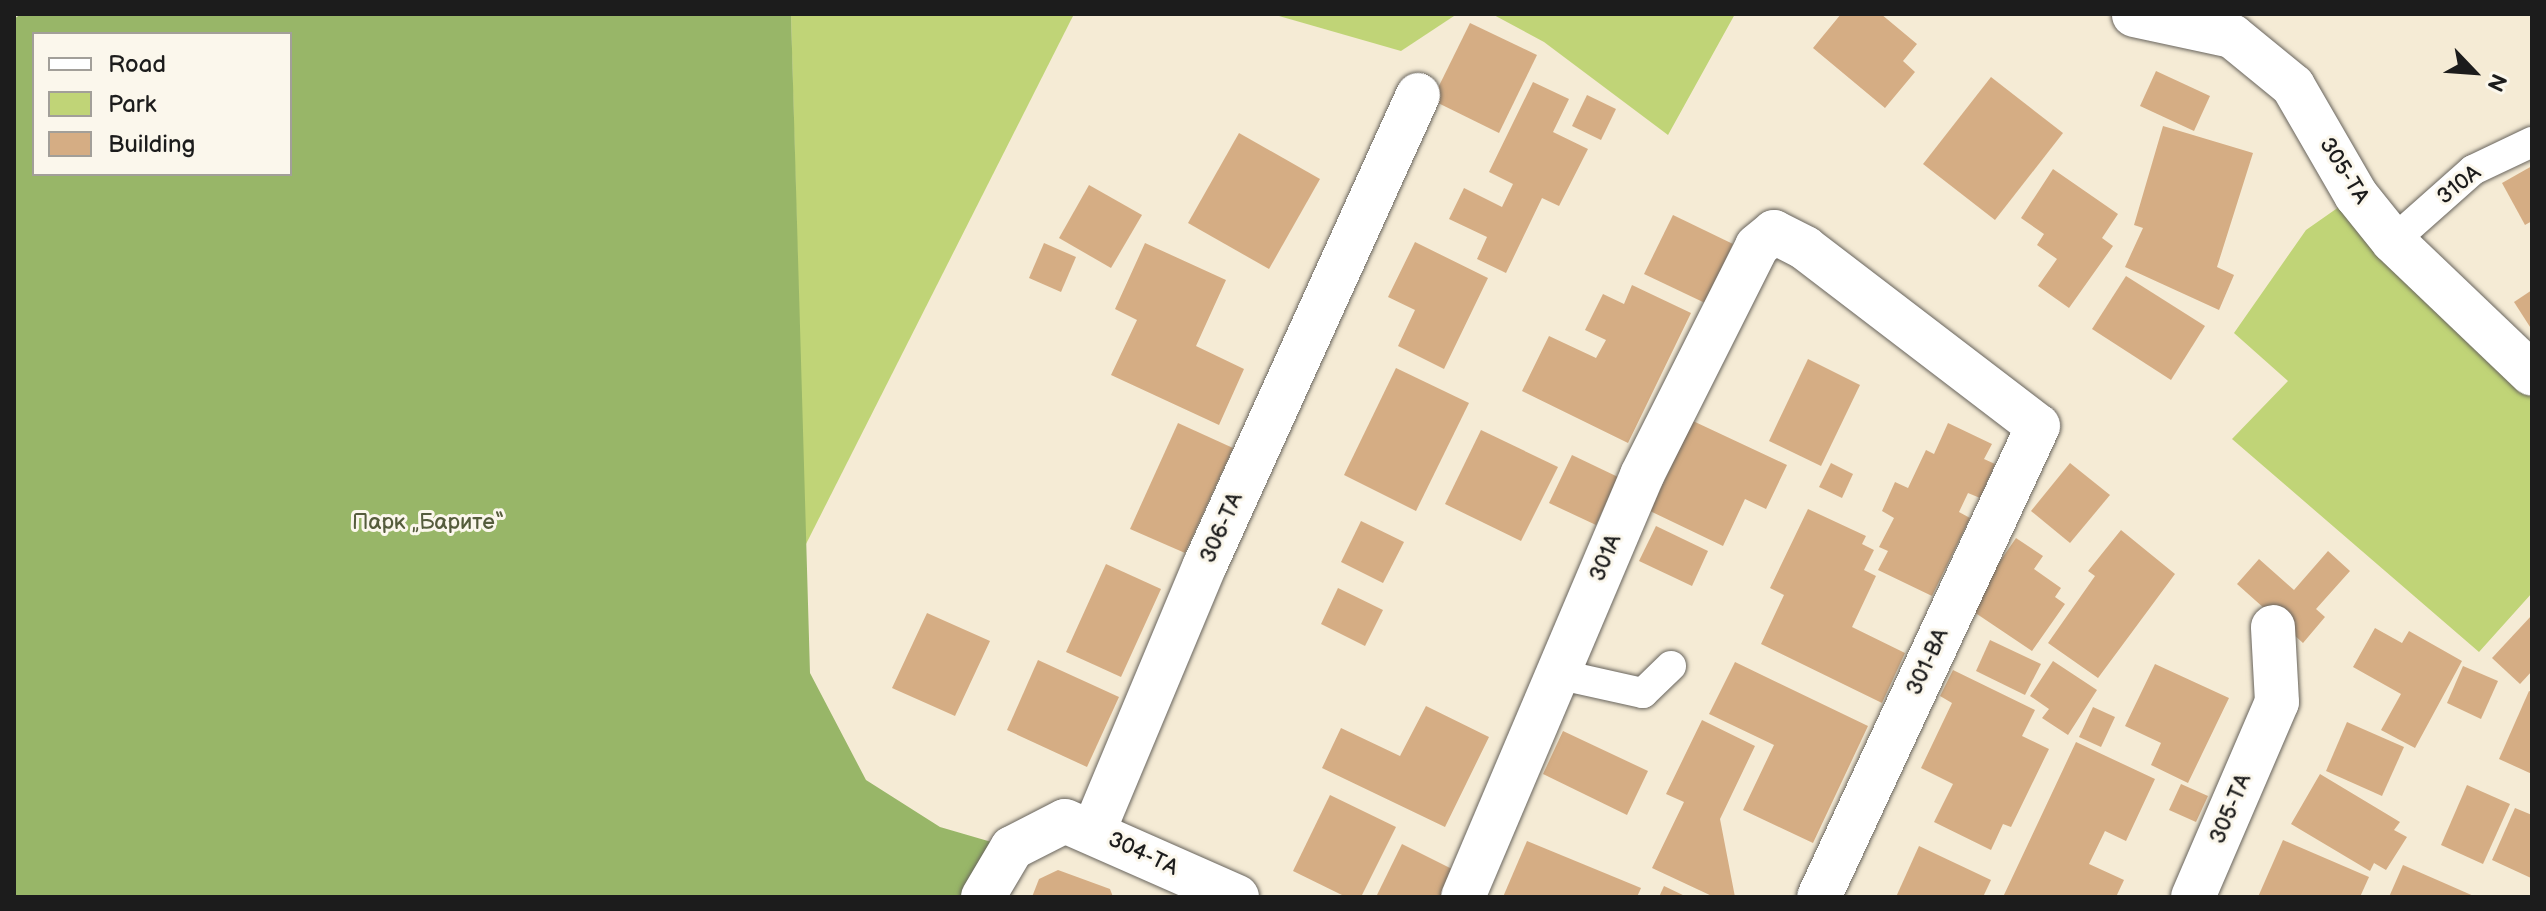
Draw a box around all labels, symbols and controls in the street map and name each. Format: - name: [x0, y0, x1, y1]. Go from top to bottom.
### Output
- legend: [32, 32, 292, 176]
- north arrow: [2434, 32, 2514, 112]
- text: Road: [108, 50, 166, 79]
- text: N: [2480, 69, 2512, 96]
- text: Park: [108, 90, 156, 119]
- text: Building: [108, 130, 195, 159]
- street label: 305-ТА: [2313, 133, 2375, 209]
- street label: 310А: [2432, 160, 2486, 210]
- street label: 306-ТА: [1195, 489, 1249, 567]
- park label: Парк „Барите“: [352, 510, 504, 536]
- street label: 301А: [1584, 531, 1628, 585]
- street label: 301-ВА: [1901, 625, 1955, 699]
- street label: 305-ТА: [2205, 770, 2257, 848]
- street label: 304-ТА: [1104, 826, 1182, 882]

